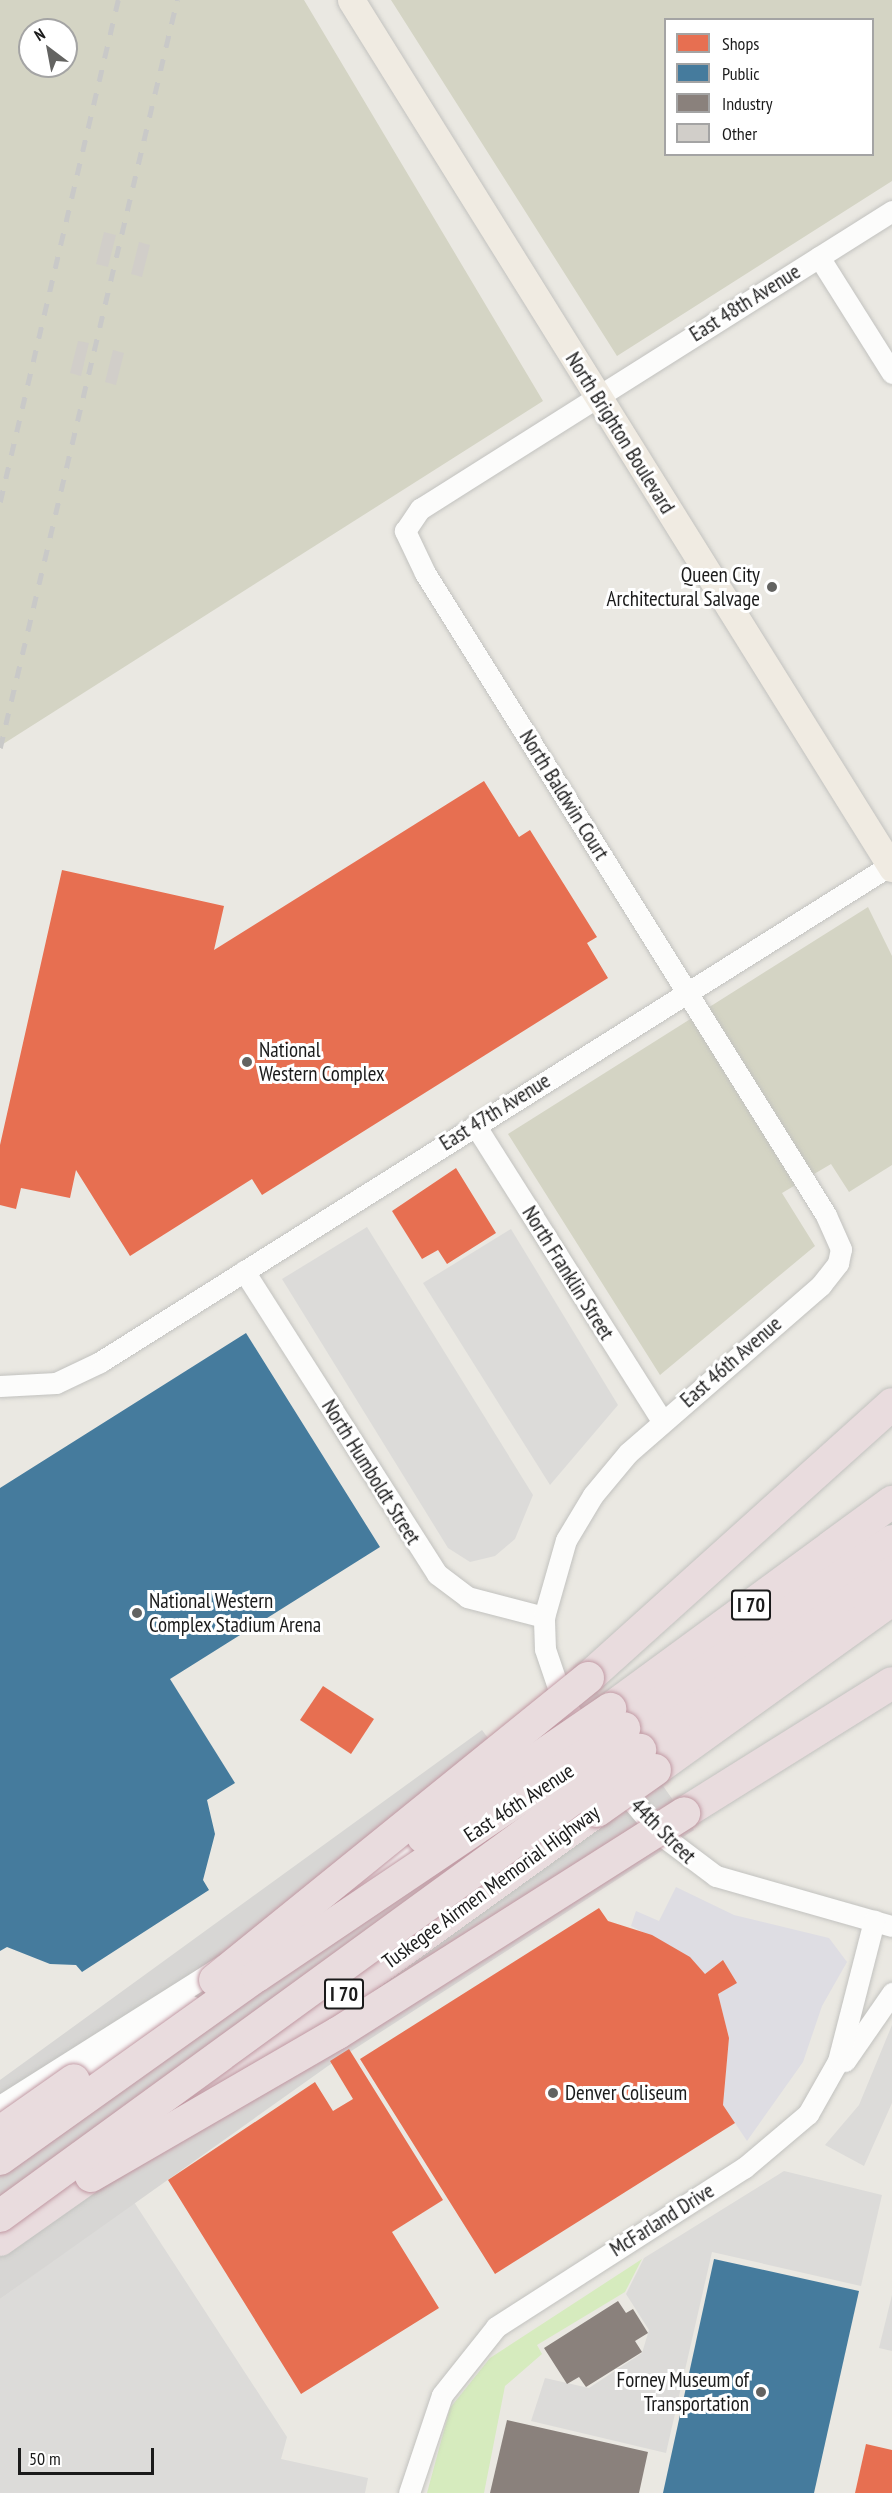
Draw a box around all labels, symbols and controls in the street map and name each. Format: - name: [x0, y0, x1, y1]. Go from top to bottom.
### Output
- north arrow: [18, 18, 78, 78]
- legend: [664, 18, 874, 156]
- text: N: [31, 24, 48, 45]
- text: Shops: [722, 32, 759, 55]
- text: Public: [722, 62, 760, 85]
- text: Industry: [722, 92, 772, 115]
- text: Other: [722, 122, 757, 145]
- street label: East 48th Avenue: [685, 259, 805, 347]
- street label: North Brighton Boulevard: [560, 348, 680, 518]
- place label: Queen City Architectural Salvage: [606, 562, 760, 612]
- marker: Queen City Architectural Salvage: [765, 580, 779, 594]
- street label: North Baldwin Court: [514, 725, 614, 865]
- place label: National Western Complex: [259, 1037, 385, 1087]
- marker: National Western Complex: [240, 1055, 254, 1069]
- street label: East 47th Avenue: [435, 1068, 555, 1156]
- street label: North Franklin Street: [517, 1201, 619, 1345]
- street label: East 46th Avenue: [675, 1311, 787, 1413]
- street label: North Humboldt Street: [316, 1395, 426, 1549]
- place label: National Western Complex Stadium Arena: [149, 1588, 322, 1638]
- road number: I 70: [730, 1588, 772, 1622]
- marker: National Western Complex Stadium Arena: [130, 1606, 144, 1620]
- street label: East 46th Avenue: [459, 1758, 579, 1848]
- street label: 44th Street: [625, 1793, 701, 1869]
- street label: Tuskegee Airmen Memorial Highway: [377, 1800, 605, 1974]
- road number: I 70: [323, 1977, 365, 2011]
- place label: Denver Coliseum: [565, 2080, 687, 2106]
- marker: Denver Coliseum: [546, 2086, 560, 2100]
- street label: McFarland Drive: [605, 2178, 719, 2262]
- place label: Forney Museum of Transportation: [616, 2367, 749, 2417]
- marker: Forney Museum of Transportation: [754, 2385, 768, 2399]
- scale bar: [21, 2436, 158, 2474]
- text: 50 m: [29, 2447, 61, 2470]

